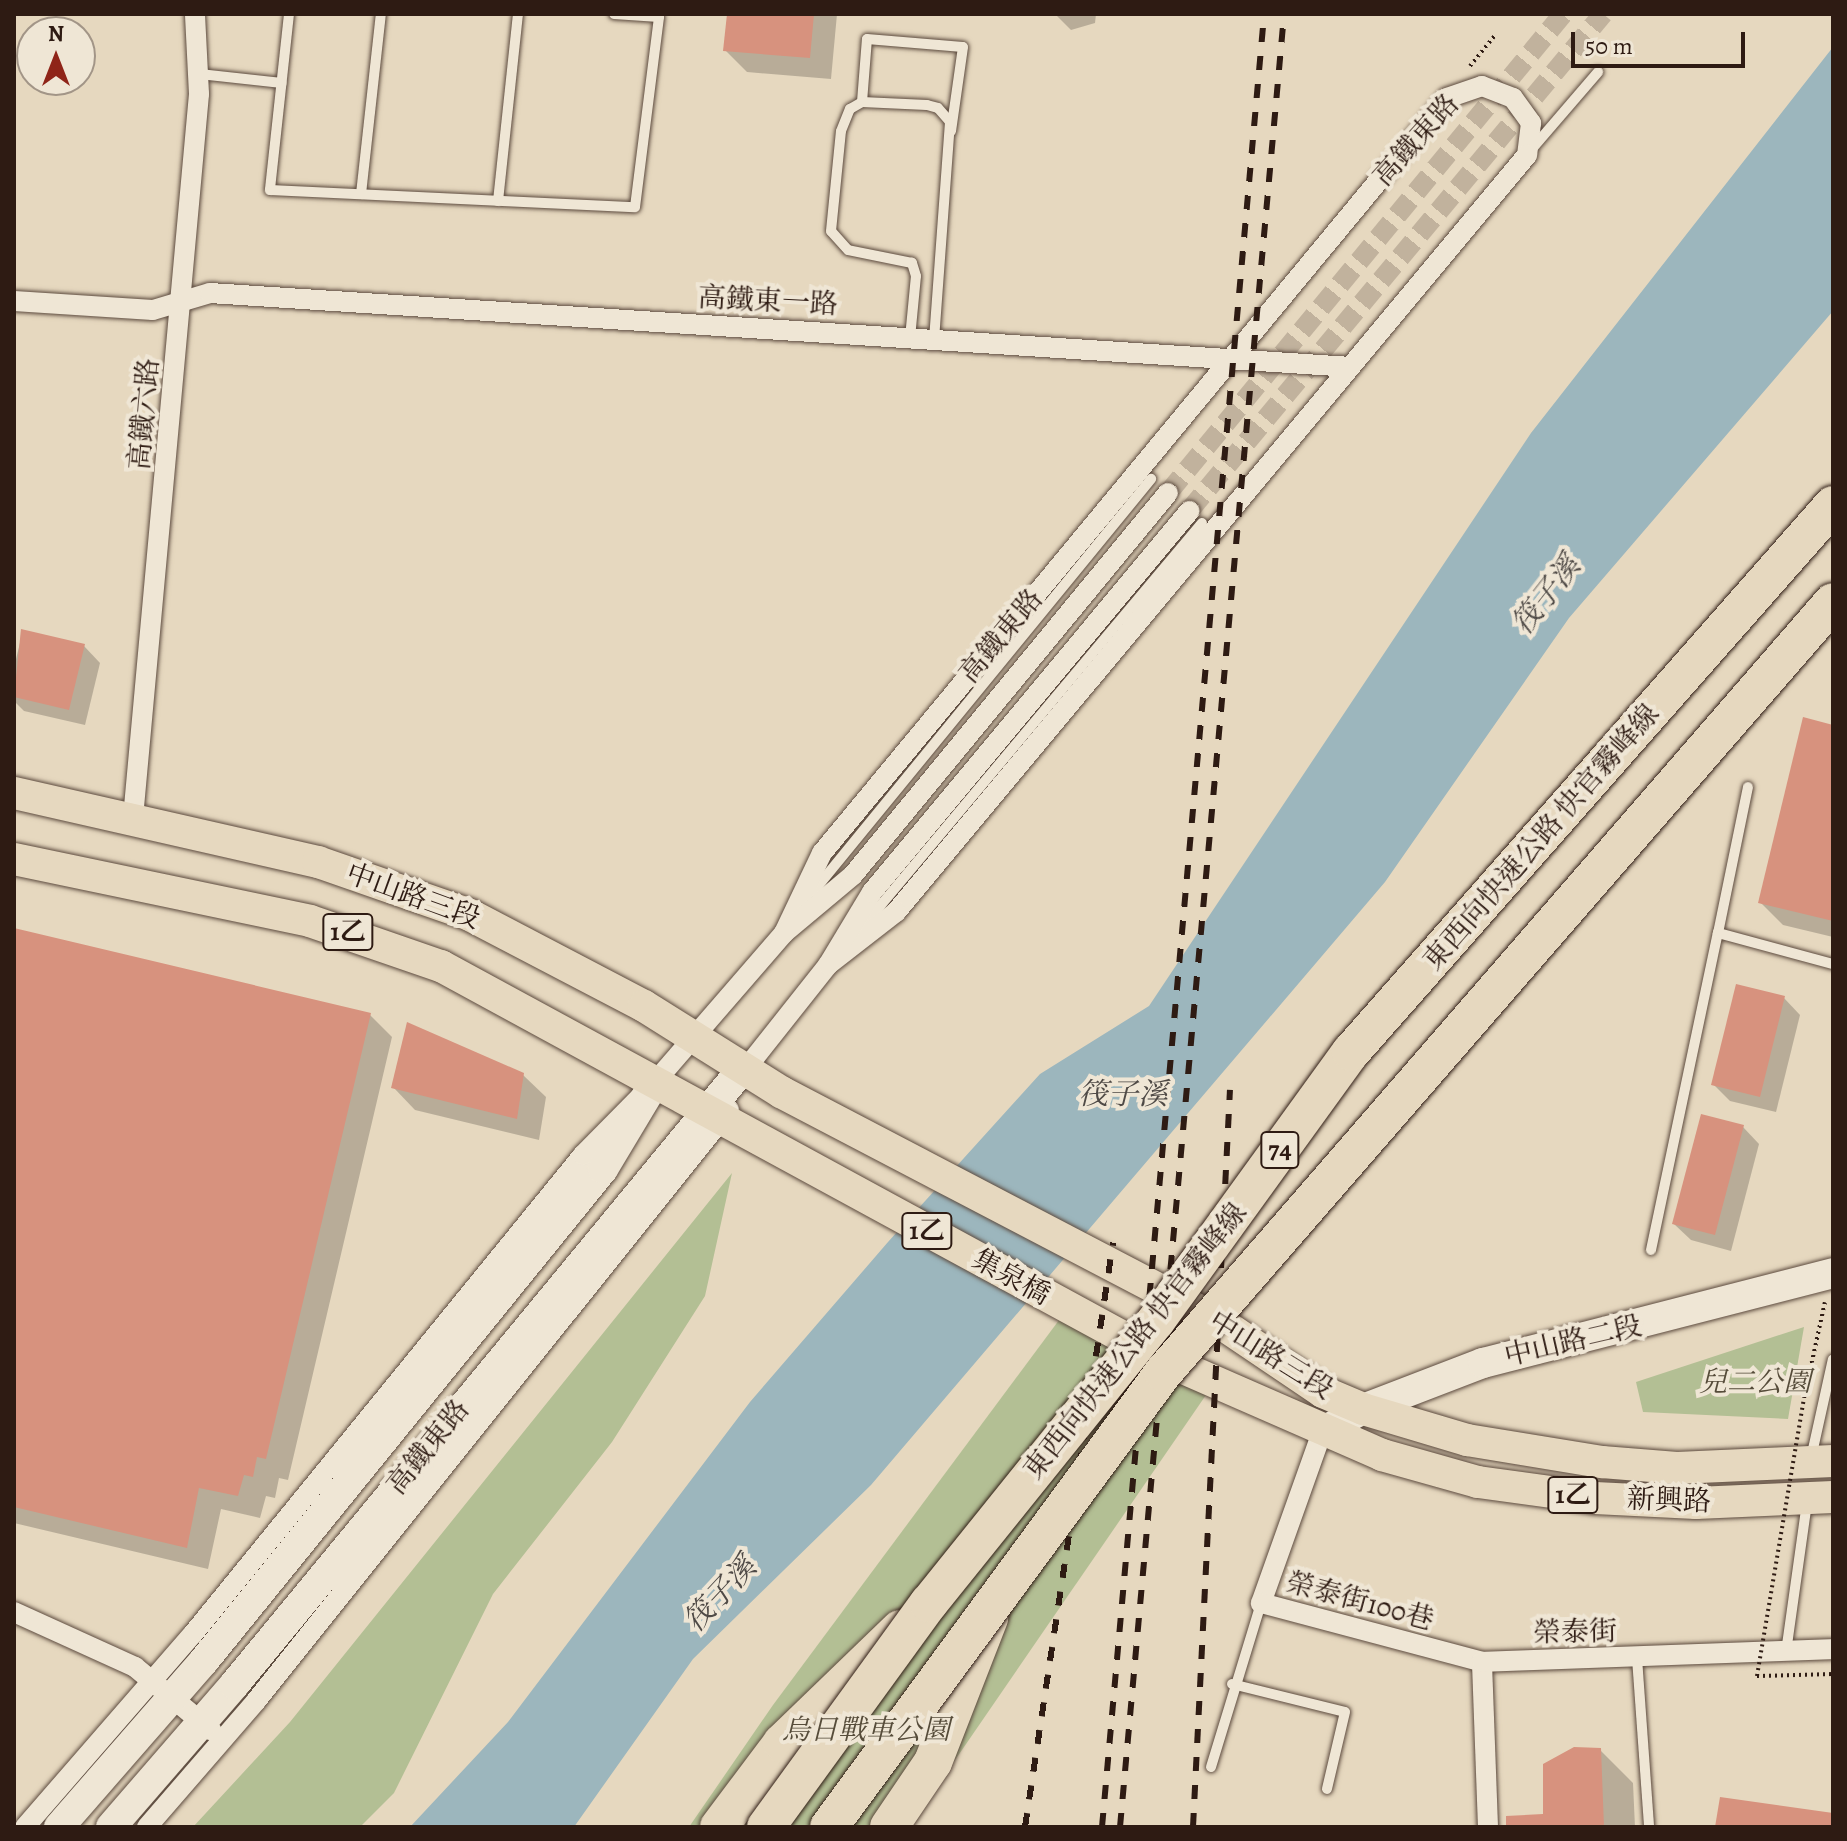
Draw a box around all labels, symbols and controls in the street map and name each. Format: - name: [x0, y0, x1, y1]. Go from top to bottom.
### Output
- north arrow: [16, 16, 96, 96]
- scale bar: [1575, 16, 1749, 66]
- text: N: [48, 19, 64, 49]
- text: 50 m: [1585, 30, 1633, 62]
- street label: 高鐵東路: [1366, 87, 1466, 193]
- street label: 高鐵東一路: [697, 281, 839, 321]
- street label: 高鐵六路: [122, 357, 166, 471]
- water label: 筏子溪: [1504, 548, 1588, 642]
- street label: 高鐵東路: [952, 582, 1050, 690]
- street label: 東西向快速公路 快官霧峰線: [1416, 697, 1666, 977]
- street label: 中山路三段: [341, 856, 485, 936]
- road number: 1乙: [322, 910, 374, 954]
- water label: 筏子溪: [1078, 1076, 1168, 1112]
- road number: 74: [1260, 1128, 1300, 1172]
- street label: 東西向快速公路 快官霧峰線: [1017, 1196, 1253, 1486]
- road number: 1乙: [901, 1209, 953, 1253]
- street label: 集泉橋: [966, 1242, 1056, 1312]
- street label: 中山路三段: [1203, 1304, 1339, 1406]
- street label: 中山路二段: [1501, 1309, 1645, 1373]
- park label: 兒二公園: [1699, 1365, 1811, 1399]
- street label: 高鐵東路: [380, 1393, 476, 1501]
- road number: 1乙: [1547, 1473, 1599, 1517]
- street label: 新興路: [1626, 1482, 1712, 1518]
- water label: 筏子溪: [676, 1549, 764, 1639]
- street label: 榮泰街100巷: [1283, 1565, 1437, 1637]
- street label: 榮泰街: [1533, 1614, 1617, 1650]
- park label: 烏日戰車公園: [782, 1713, 950, 1747]

